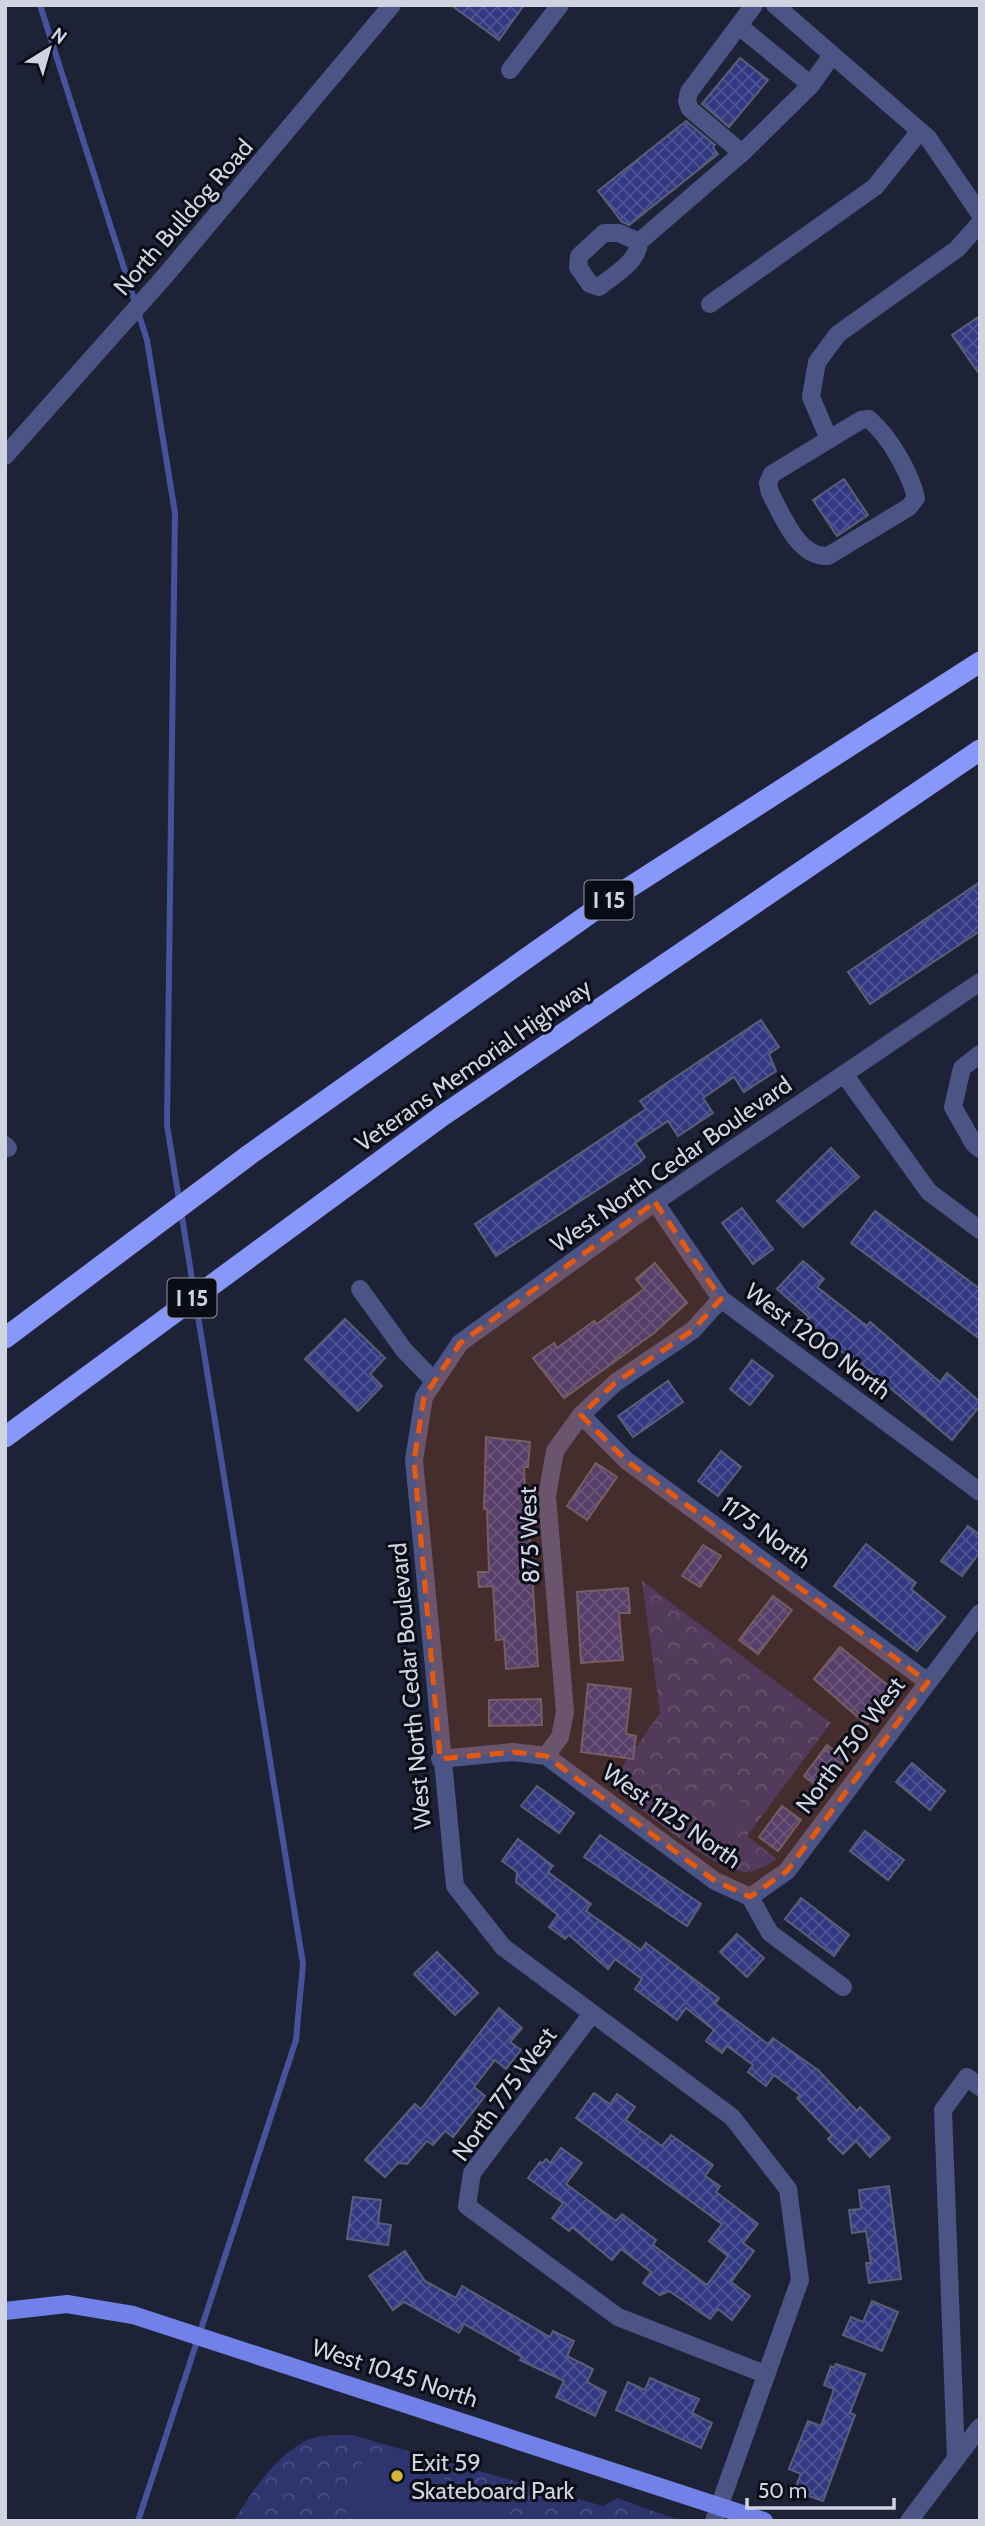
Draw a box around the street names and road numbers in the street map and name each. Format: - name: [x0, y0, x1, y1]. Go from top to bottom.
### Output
- street label: North Bulldog Road: [107, 133, 259, 301]
- road number: I 15: [584, 880, 634, 920]
- street label: Veterans Memorial Highway: [349, 972, 597, 1158]
- street label: West North Cedar Boulevard: [545, 1070, 797, 1258]
- street label: West 1200 North: [739, 1277, 897, 1405]
- road number: I 15: [168, 1278, 216, 1317]
- street label: 875 West: [513, 1486, 545, 1584]
- street label: 1175 North: [715, 1490, 817, 1574]
- street label: West North Cedar Boulevard: [383, 1542, 437, 1830]
- street label: North 750 West: [789, 1671, 911, 1819]
- street label: West 1125 North: [597, 1758, 747, 1874]
- street label: North 775 West: [446, 2021, 562, 2167]
- street label: West 1045 North: [308, 2333, 482, 2413]

